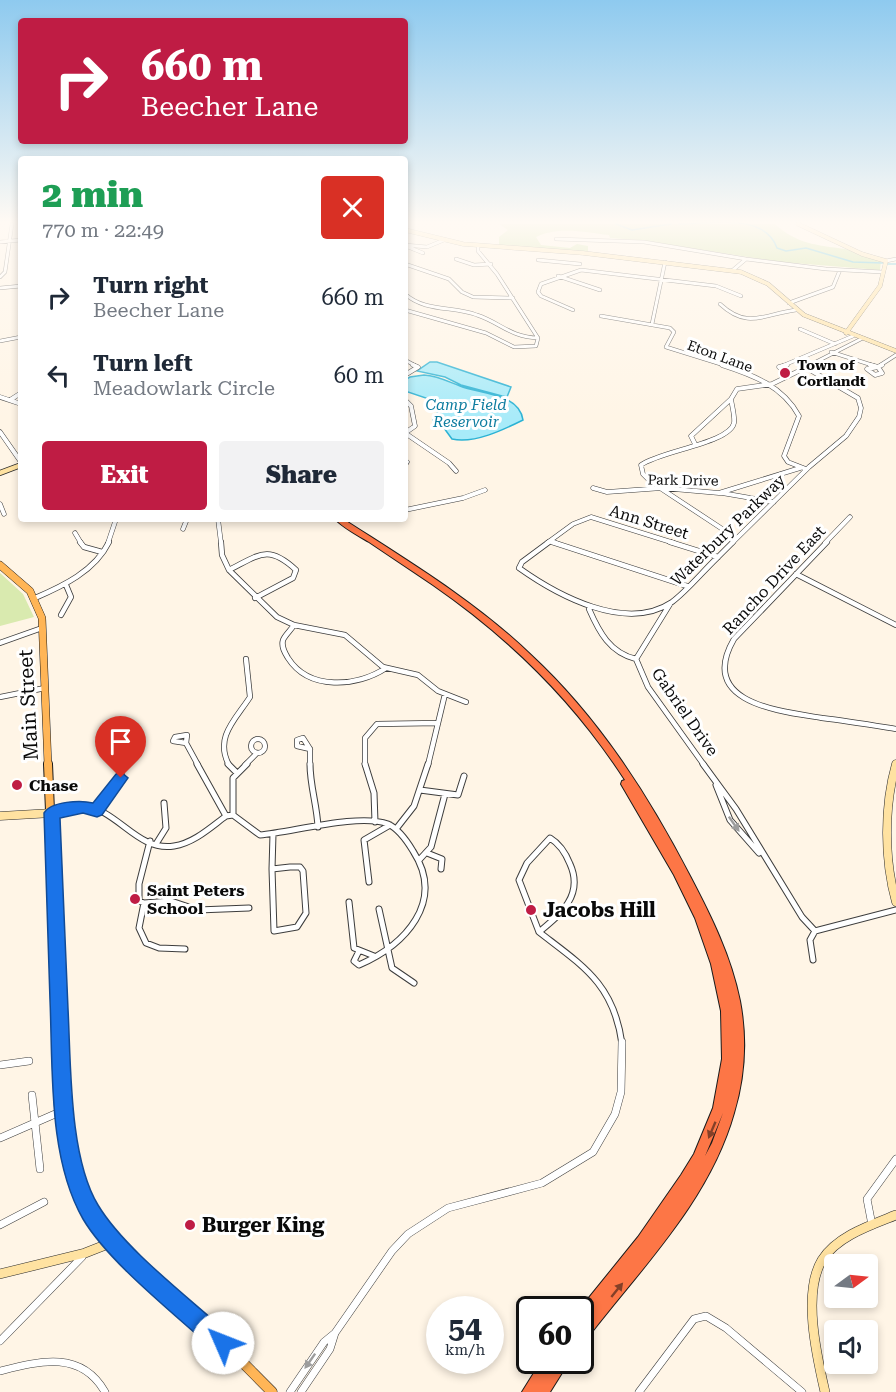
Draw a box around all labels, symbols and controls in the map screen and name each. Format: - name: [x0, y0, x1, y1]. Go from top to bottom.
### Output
- text: 660 m: [141, 41, 263, 90]
- icon: right: [42, 42, 120, 120]
- text: Beecher Lane: [141, 91, 318, 123]
- text: 2 min: [42, 174, 143, 216]
- button: close: [321, 176, 384, 239]
- text: 770 m · 22:49: [42, 218, 164, 242]
- text: Turn right: [93, 273, 208, 298]
- icon: right: [42, 281, 75, 314]
- text: 660 m: [321, 285, 384, 310]
- text: Beecher Lane: [93, 298, 224, 322]
- street label: Eton Lane: [685, 337, 755, 375]
- text: Turn left: [93, 351, 193, 376]
- place label: Town of Cortlandt: [797, 357, 866, 389]
- icon: left: [42, 359, 75, 392]
- text: 60 m: [334, 363, 384, 388]
- marker: Town of Cortlandt: [778, 366, 792, 380]
- text: Meadowlark Circle: [93, 376, 275, 400]
- water label: Camp Field Reservoir: [425, 396, 507, 431]
- button: Exit: [42, 441, 207, 510]
- button: Share: [219, 441, 384, 510]
- street label: Waterbury Parkway: [667, 470, 790, 590]
- street label: Park Drive: [647, 471, 719, 489]
- street label: Ann Street: [607, 501, 691, 543]
- street label: Rancho Drive East: [719, 522, 829, 638]
- street label: Main Street: [13, 648, 43, 761]
- street label: Gabriel Drive: [648, 664, 722, 760]
- pin: [95, 716, 146, 778]
- icon: arrive: [104, 725, 137, 758]
- place label: Chase: [29, 776, 78, 795]
- marker: Chase: [10, 778, 24, 792]
- one-way arrow: [728, 816, 740, 832]
- place label: Saint Peters School: [147, 881, 244, 918]
- marker: Saint Peters School: [128, 892, 142, 906]
- place label: Jacobs Hill: [543, 898, 656, 922]
- marker: Jacobs Hill: [524, 903, 538, 917]
- one-way arrow: [707, 1121, 716, 1139]
- place label: Burger King: [202, 1213, 325, 1237]
- marker: Burger King: [183, 1218, 197, 1232]
- north arrow: [824, 1254, 878, 1308]
- map controls: [824, 1254, 878, 1374]
- one-way arrow: [610, 1282, 623, 1298]
- speed limit sign: 60: [516, 1296, 594, 1374]
- text: 54: [448, 1310, 482, 1345]
- position arrow: [191, 1311, 255, 1375]
- button: sound: [824, 1320, 878, 1374]
- text: km/h: [445, 1341, 485, 1359]
- one-way arrow: [304, 1352, 316, 1368]

